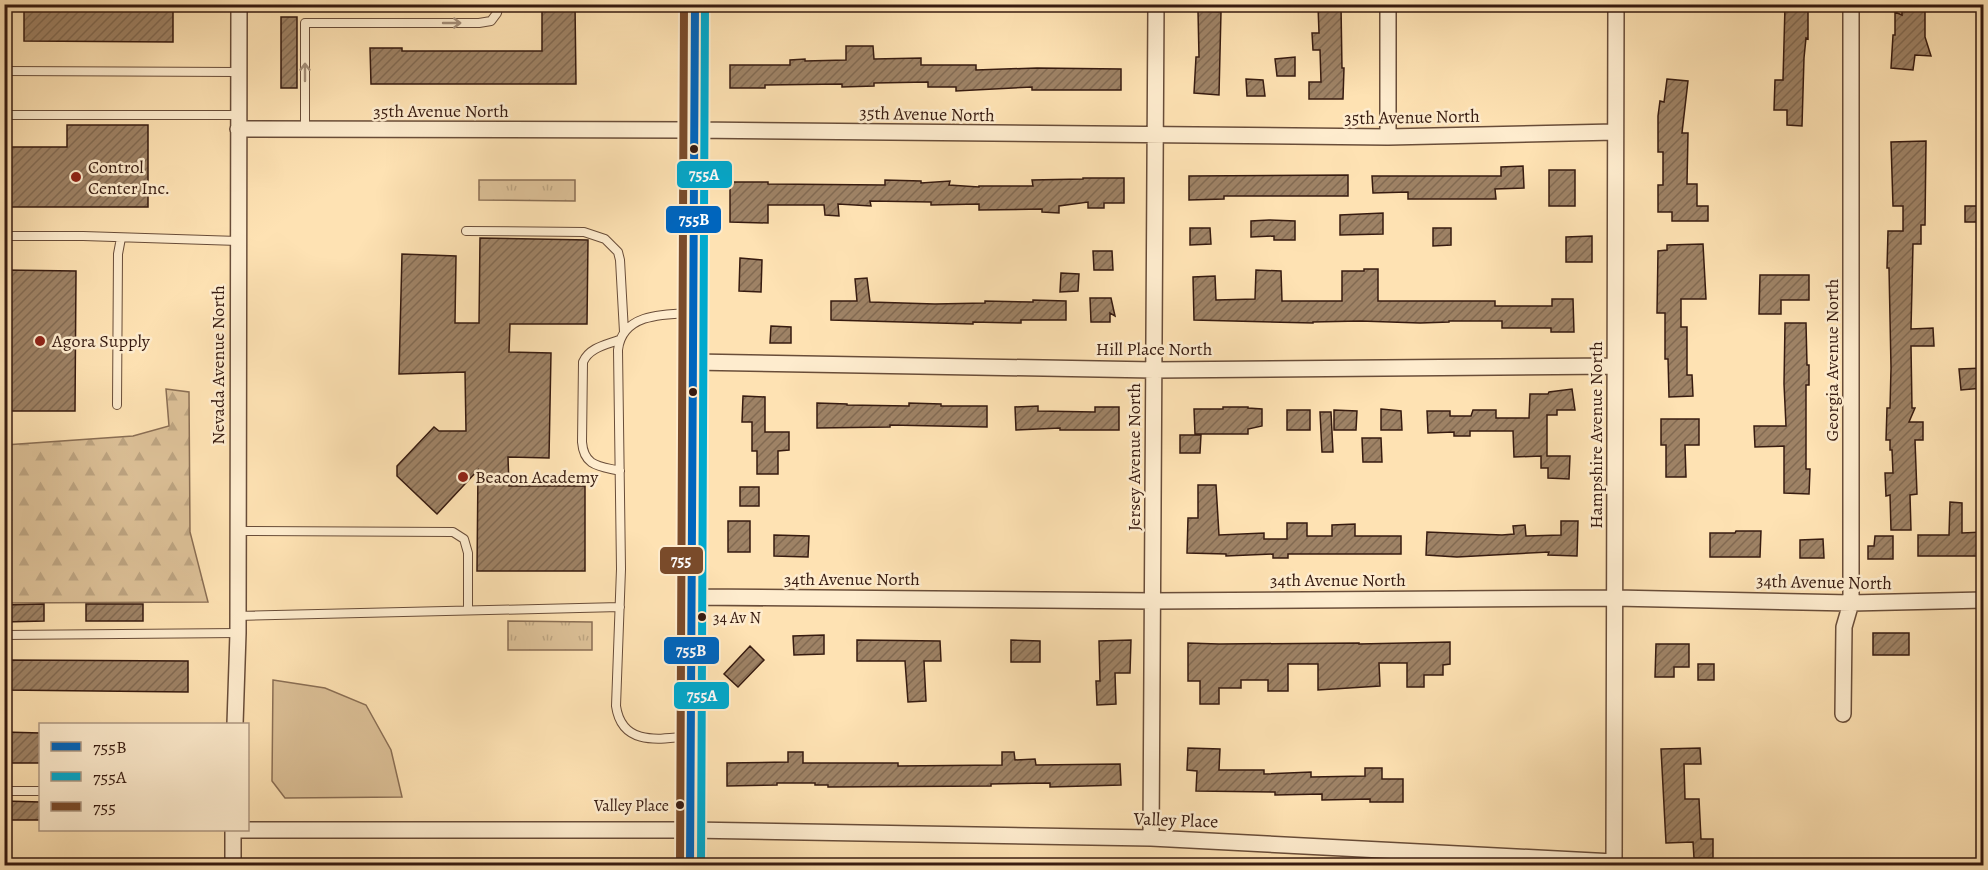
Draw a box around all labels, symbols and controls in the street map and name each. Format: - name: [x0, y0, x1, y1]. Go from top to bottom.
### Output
- one-way arrow: [441, 17, 461, 29]
- one-way arrow: [299, 62, 311, 82]
- street label: 35th Avenue North: [373, 99, 509, 123]
- street label: 35th Avenue North: [859, 101, 995, 127]
- street label: 35th Avenue North: [1344, 104, 1480, 130]
- unlabelled marker: [688, 143, 700, 155]
- place label: Control Center Inc.: [88, 155, 170, 200]
- line badge: 755A: [676, 160, 733, 189]
- text: 755A: [689, 164, 720, 186]
- marker: Control Center Inc.: [69, 170, 83, 184]
- line badge: 755B: [665, 205, 722, 234]
- text: 755B: [679, 209, 709, 231]
- street label: Georgia Avenue North: [1820, 278, 1844, 441]
- street label: Nevada Avenue North: [206, 285, 230, 445]
- place label: Agora Supply: [51, 329, 151, 353]
- marker: Agora Supply: [33, 334, 47, 348]
- street label: Hill Place North: [1096, 337, 1213, 361]
- street label: Hampshire Avenue North: [1584, 341, 1608, 529]
- street label: Jersey Avenue North: [1122, 383, 1146, 531]
- unlabelled marker: [687, 386, 699, 398]
- place label: Beacon Academy: [475, 465, 599, 489]
- marker: Beacon Academy: [456, 470, 470, 484]
- line badge: 755: [659, 546, 704, 575]
- text: 755: [671, 550, 691, 572]
- street label: 34th Avenue North: [784, 567, 920, 591]
- street label: 34th Avenue North: [1270, 568, 1406, 592]
- street label: 34th Avenue North: [1756, 569, 1893, 595]
- place label: 34 Av N: [713, 607, 761, 629]
- marker: 34 Av N: [696, 611, 708, 623]
- line badge: 755B: [663, 636, 720, 665]
- text: 755B: [676, 640, 706, 662]
- line badge: 755A: [673, 681, 730, 710]
- text: 755A: [687, 685, 718, 707]
- legend: [39, 723, 249, 831]
- text: 755B: [93, 735, 127, 759]
- text: 755A: [93, 765, 127, 789]
- text: 755: [93, 795, 116, 819]
- place label: Valley Place: [593, 795, 669, 817]
- marker: Valley Place: [674, 799, 686, 811]
- street label: Valley Place: [1132, 806, 1219, 833]

